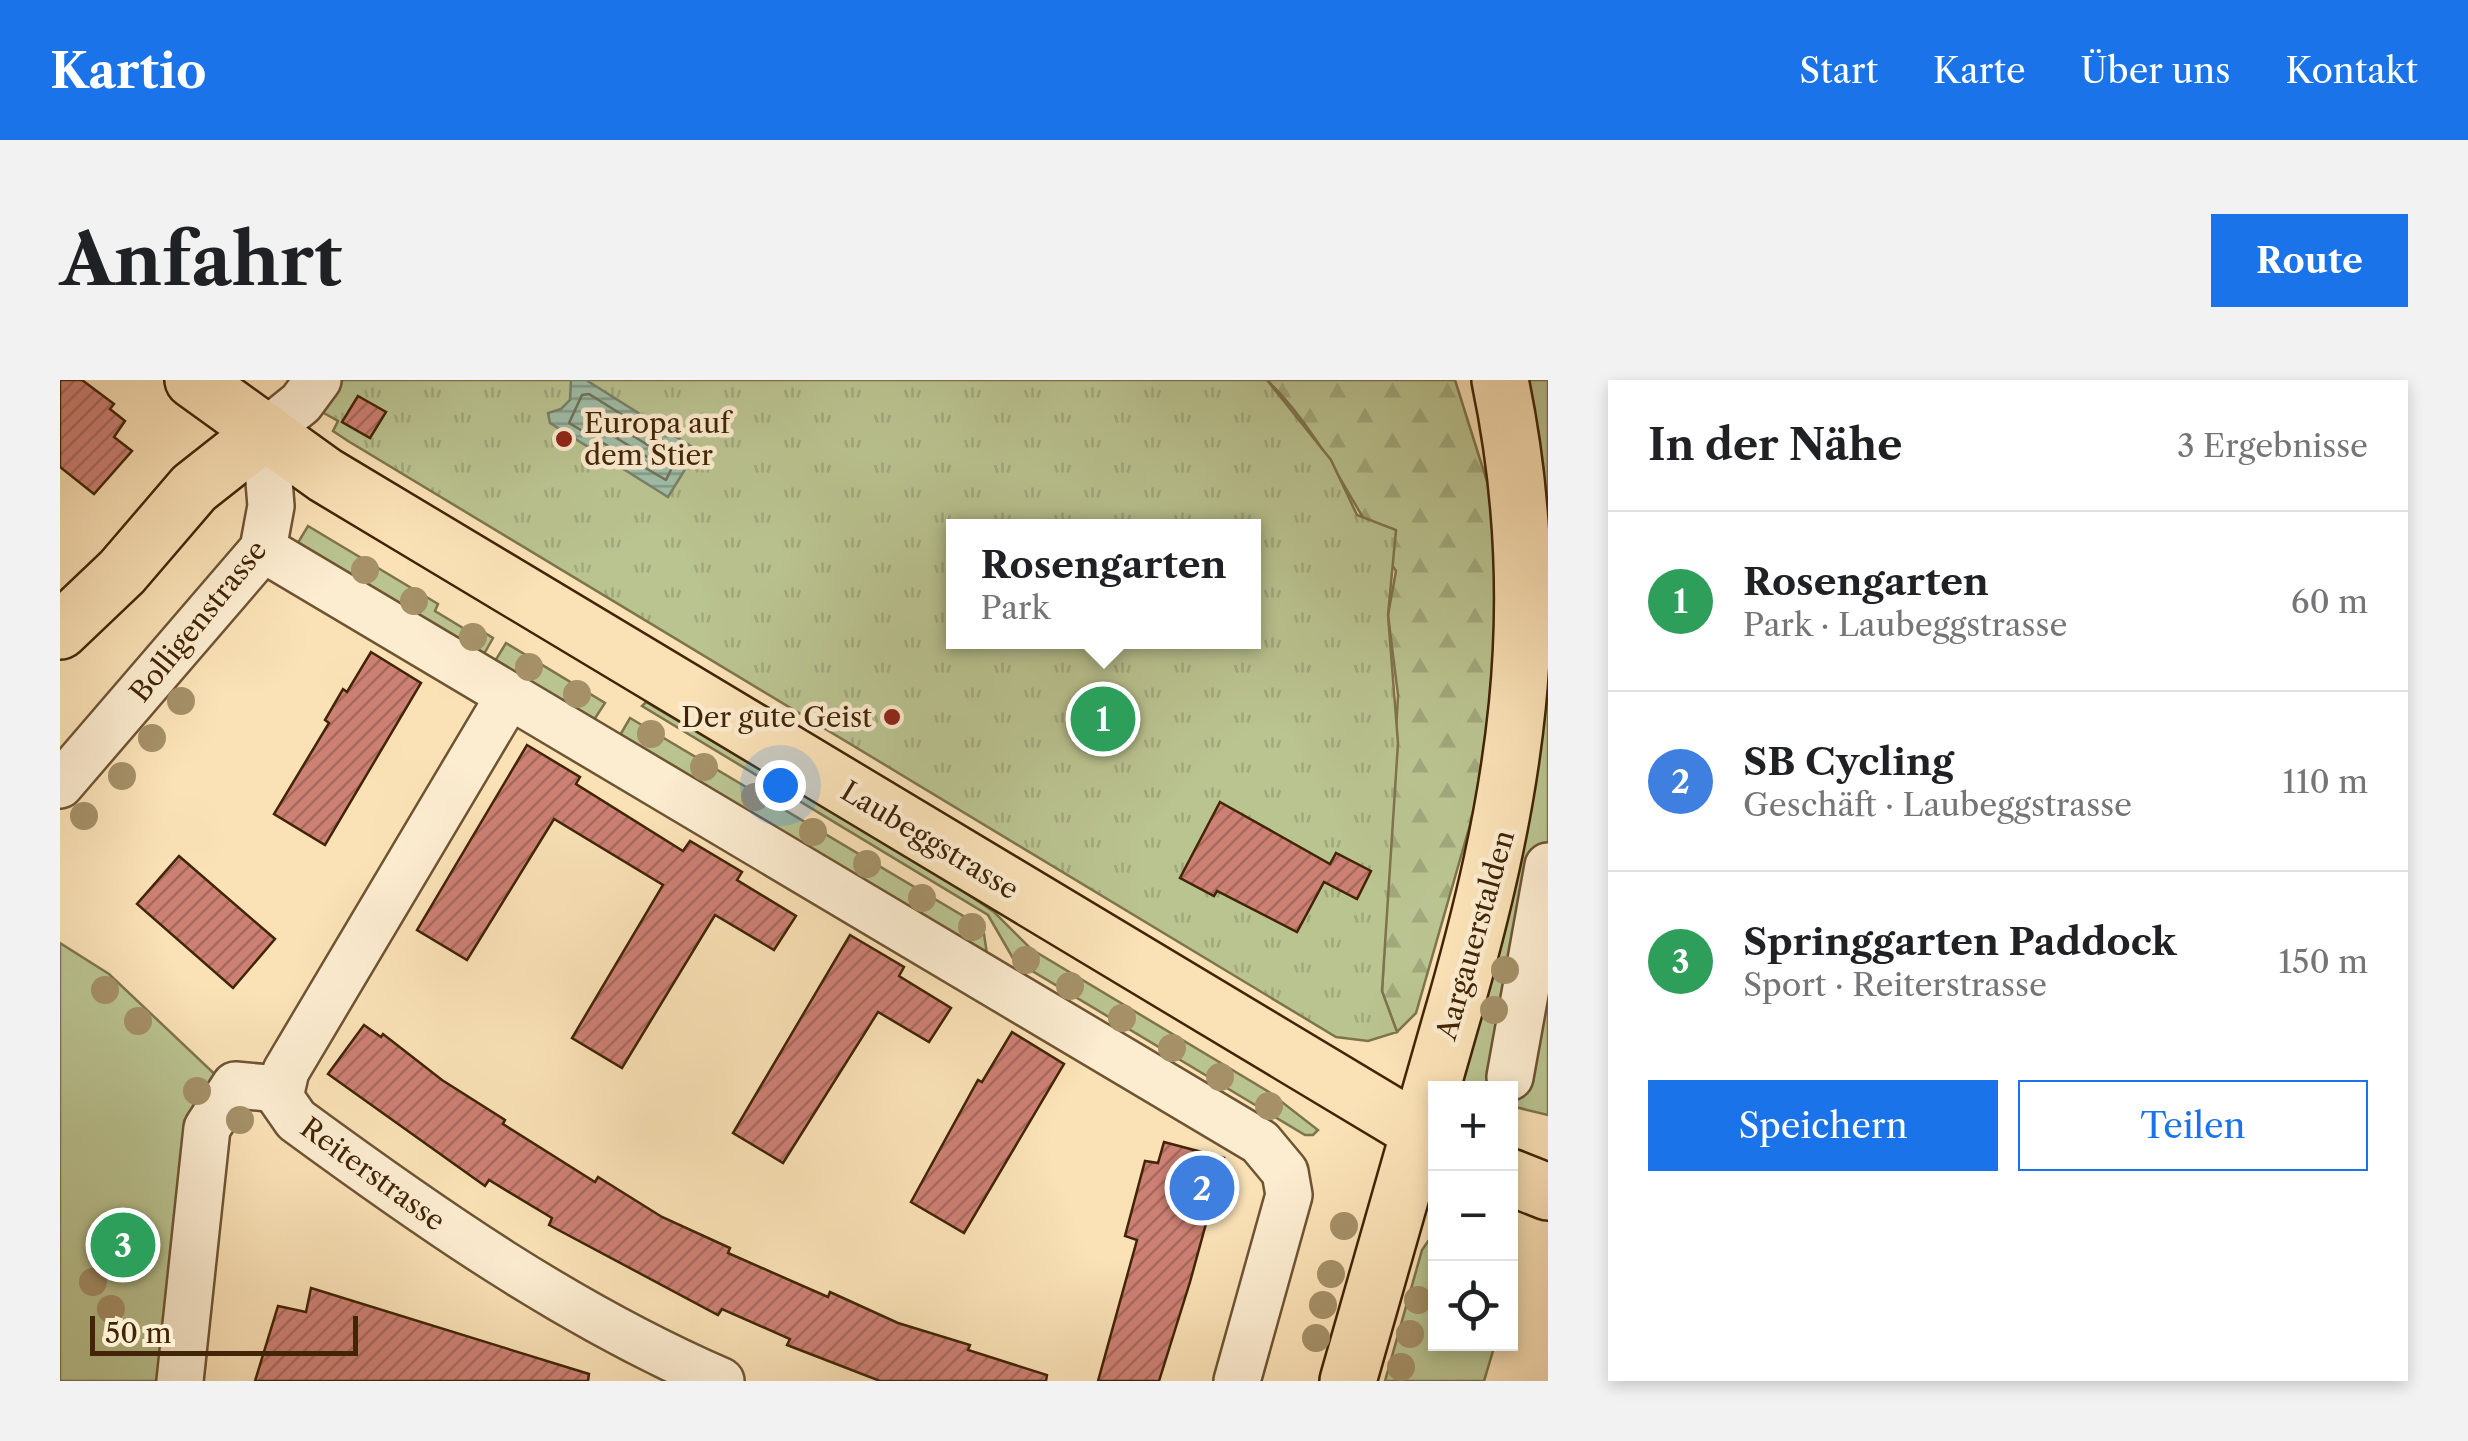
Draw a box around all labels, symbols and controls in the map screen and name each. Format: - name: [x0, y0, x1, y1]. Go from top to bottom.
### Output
- text: Kartio: [50, 41, 207, 100]
- text: Start: [1799, 49, 1878, 92]
- text: Karte: [1933, 49, 2026, 92]
- text: Über uns: [2081, 49, 2230, 92]
- text: Kontakt: [2285, 49, 2418, 92]
- button: Route: [2211, 214, 2408, 307]
- text: Anfahrt: [60, 217, 342, 303]
- place label: Europa auf dem Stier: [584, 406, 733, 472]
- text: In der Nähe: [1648, 419, 1902, 471]
- text: 3 Ergebnisse: [2177, 426, 2368, 465]
- marker: Europa auf dem Stier: [553, 428, 575, 450]
- popup: [946, 519, 1261, 649]
- street label: Bolligenstrasse: [122, 533, 274, 709]
- text: Rosengarten: [981, 541, 1226, 588]
- text: Rosengarten: [1743, 558, 1989, 605]
- text: 1: [1673, 582, 1688, 621]
- text: 60 m: [2291, 582, 2368, 621]
- text: Park: [981, 588, 1050, 627]
- text: Park · Laubeggstrasse: [1743, 605, 2067, 644]
- pin: 1: [1070, 682, 1136, 756]
- place label: Der gute Geist: [681, 700, 872, 734]
- marker: Der gute Geist: [881, 706, 903, 728]
- text: SB Cycling: [1743, 738, 1954, 785]
- your location: [755, 760, 806, 811]
- text: 2: [1671, 762, 1690, 801]
- text: 110 m: [2282, 762, 2368, 801]
- street label: Laubeggstrasse: [835, 774, 1025, 906]
- text: Geschäft · Laubeggstrasse: [1743, 785, 2132, 824]
- street label: Aargauerstalden: [1429, 826, 1521, 1045]
- text: Springgarten Paddock: [1743, 918, 2177, 965]
- text: 3: [1671, 942, 1690, 981]
- text: 150 m: [2279, 942, 2368, 981]
- text: Sport · Reiterstrasse: [1743, 965, 2047, 1004]
- button: Speichern: [1648, 1080, 1998, 1171]
- button: Teilen: [2018, 1080, 2368, 1171]
- map controls: [1428, 1081, 1518, 1351]
- button: +: [1428, 1081, 1518, 1171]
- street label: Reiterstrasse: [294, 1110, 452, 1238]
- pin: 2: [1170, 1150, 1234, 1226]
- button: −: [1428, 1171, 1518, 1261]
- pin: 3: [90, 1208, 156, 1282]
- button: locate: [1428, 1261, 1518, 1351]
- scale bar: [90, 1311, 358, 1356]
- text: 50 m: [105, 1316, 172, 1350]

